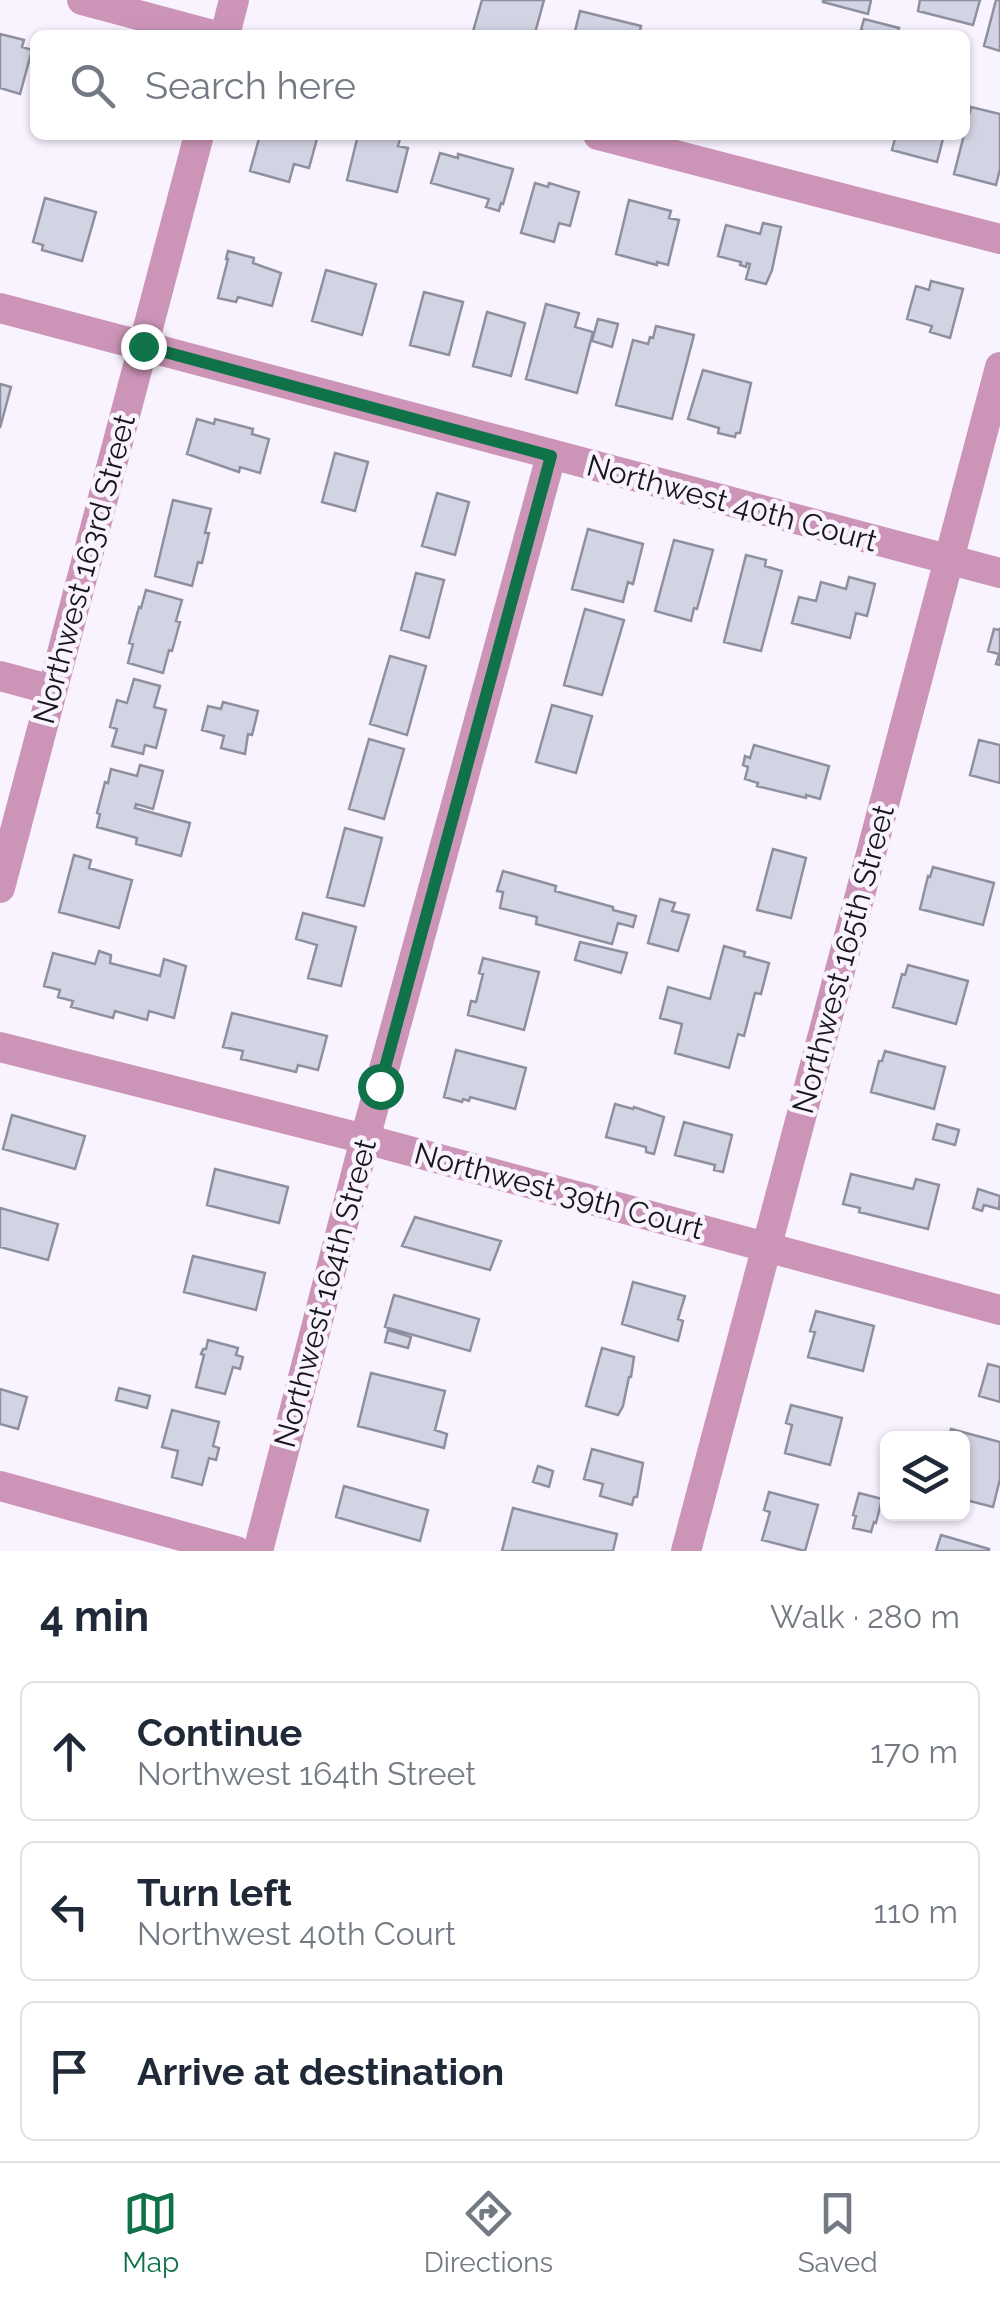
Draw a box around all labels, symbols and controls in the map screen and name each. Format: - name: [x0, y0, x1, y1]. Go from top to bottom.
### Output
- search box: [30, 30, 970, 140]
- icon: search: [65, 58, 120, 113]
- text: Search here: [145, 63, 356, 108]
- route end: [121, 324, 167, 370]
- street label: Northwest 163rd Street: [26, 411, 142, 727]
- street label: Northwest 40th Court: [583, 447, 881, 559]
- street label: Northwest 165th Street: [785, 801, 901, 1117]
- route start: [358, 1064, 404, 1110]
- street label: Northwest 164th Street: [267, 1135, 383, 1451]
- street label: Northwest 39th Court: [411, 1136, 707, 1246]
- map controls: [880, 1431, 970, 1521]
- button: layers: [880, 1431, 970, 1521]
- text: 4 min: [40, 1592, 149, 1641]
- text: Walk · 280 m: [770, 1598, 960, 1635]
- text: Continue: [137, 1710, 302, 1755]
- icon: ahead: [42, 1724, 97, 1779]
- text: 170 m: [870, 1733, 958, 1770]
- text: Northwest 164th Street: [137, 1755, 476, 1792]
- text: Turn left: [137, 1870, 292, 1915]
- icon: left: [42, 1884, 97, 1939]
- text: 110 m: [873, 1893, 958, 1930]
- text: Northwest 40th Court: [137, 1915, 456, 1952]
- icon: arrive: [42, 2044, 97, 2099]
- text: Arrive at destination: [137, 2049, 504, 2094]
- tab: Map: [122, 2186, 179, 2279]
- tab: Directions: [424, 2186, 553, 2279]
- tab: Saved: [798, 2186, 878, 2279]

